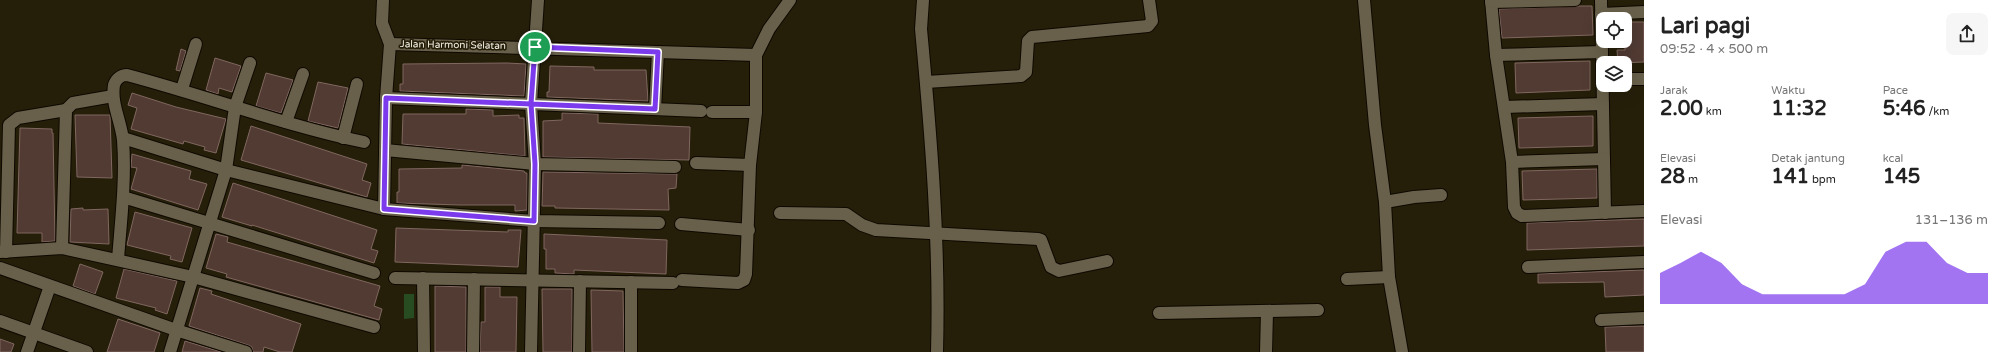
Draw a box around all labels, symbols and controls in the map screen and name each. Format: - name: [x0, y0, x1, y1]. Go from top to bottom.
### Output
- map controls: [1596, 12, 1632, 92]
- button: locate: [1596, 12, 1632, 48]
- text: Lari pagi: [1660, 13, 1750, 39]
- button: share: [1946, 13, 1988, 55]
- pin: [518, 30, 552, 64]
- icon: arrive: [524, 36, 546, 58]
- street label: Jalan Harmoni Selatan: [400, 38, 506, 52]
- text: 09:52 · 4 × 500 m: [1660, 41, 1768, 57]
- button: layers: [1596, 56, 1632, 92]
- text: Jarak: [1660, 84, 1688, 97]
- text: Waktu: [1771, 84, 1805, 97]
- text: Pace: [1883, 84, 1908, 97]
- text: 2.00: [1660, 97, 1703, 121]
- text: 11:32: [1771, 97, 1827, 121]
- text: 5:46: [1883, 97, 1926, 121]
- text: km: [1703, 105, 1722, 118]
- text: /km: [1926, 105, 1949, 118]
- text: Elevasi: [1660, 152, 1696, 165]
- text: Detak jantung: [1771, 152, 1845, 165]
- text: kcal: [1883, 152, 1903, 165]
- text: 28: [1660, 165, 1685, 189]
- text: 141: [1771, 165, 1809, 189]
- text: 145: [1883, 165, 1920, 189]
- text: m: [1685, 173, 1698, 186]
- text: bpm: [1809, 173, 1836, 186]
- text: Elevasi: [1660, 212, 1702, 228]
- text: 131–136 m: [1915, 212, 1988, 228]

